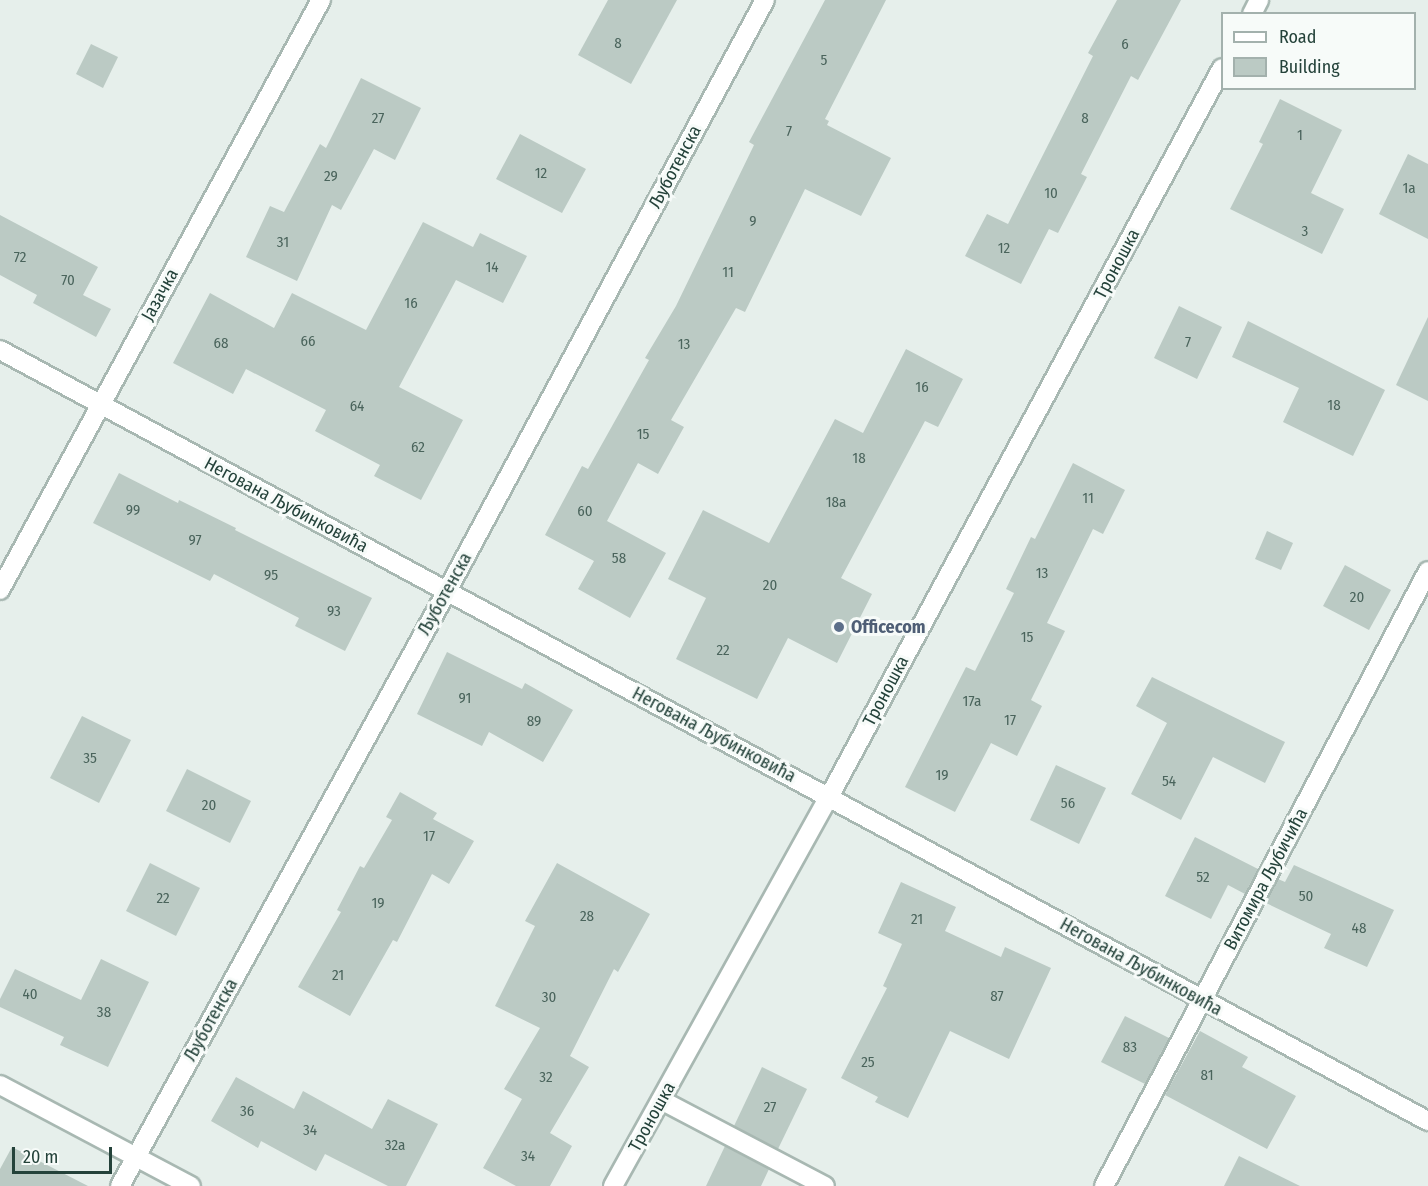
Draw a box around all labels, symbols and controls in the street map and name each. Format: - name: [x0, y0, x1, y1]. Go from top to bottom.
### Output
- legend: [1221, 12, 1416, 90]
- text: Road: [1279, 26, 1316, 48]
- house number: 8: [614, 35, 622, 53]
- house number: 6: [1121, 36, 1129, 54]
- house number: 5: [821, 52, 827, 70]
- text: Building: [1279, 56, 1340, 78]
- house number: 27: [372, 110, 384, 128]
- house number: 8: [1081, 110, 1089, 128]
- street label: Љуботенска: [644, 122, 706, 212]
- house number: 7: [786, 123, 792, 141]
- house number: 1: [1297, 127, 1303, 145]
- house number: 12: [535, 165, 547, 183]
- house number: 29: [324, 168, 338, 186]
- house number: 1a: [1402, 180, 1416, 198]
- house number: 10: [1044, 185, 1058, 203]
- house number: 9: [749, 213, 757, 231]
- house number: 3: [1302, 223, 1308, 241]
- street label: Троношка: [1090, 225, 1144, 303]
- house number: 31: [277, 234, 289, 252]
- house number: 12: [998, 240, 1010, 258]
- house number: 72: [14, 249, 26, 267]
- house number: 14: [485, 259, 499, 277]
- house number: 11: [722, 264, 734, 282]
- street label: Јазачка: [137, 265, 183, 325]
- house number: 70: [61, 272, 75, 290]
- house number: 16: [404, 295, 418, 313]
- house number: 66: [301, 333, 315, 351]
- house number: 7: [1185, 334, 1191, 352]
- house number: 68: [214, 335, 228, 353]
- house number: 13: [678, 336, 690, 354]
- house number: 16: [915, 379, 929, 397]
- house number: 18: [1327, 397, 1341, 415]
- house number: 64: [350, 398, 364, 416]
- house number: 15: [637, 426, 649, 444]
- house number: 62: [411, 439, 425, 457]
- house number: 18: [852, 450, 866, 468]
- street label: Негована Љубинковића: [201, 453, 371, 557]
- house number: 11: [1082, 490, 1094, 508]
- house number: 18a: [826, 494, 846, 512]
- house number: 99: [126, 502, 140, 520]
- house number: 60: [577, 503, 593, 521]
- house number: 97: [188, 532, 202, 550]
- street label: Љуботенска: [413, 549, 477, 639]
- house number: 58: [612, 550, 626, 568]
- house number: 13: [1036, 565, 1048, 583]
- house number: 95: [264, 567, 278, 585]
- house number: 20: [763, 577, 777, 595]
- house number: 20: [1350, 589, 1364, 607]
- house number: 93: [327, 603, 341, 621]
- place label: Officecom: [851, 616, 926, 638]
- marker: Officecom: [832, 620, 846, 634]
- house number: 15: [1021, 629, 1033, 647]
- house number: 22: [716, 642, 730, 660]
- street label: Троношка: [859, 652, 913, 730]
- street label: Негована Љубинковића: [629, 683, 799, 787]
- house number: 91: [459, 690, 471, 708]
- house number: 17a: [963, 693, 981, 711]
- house number: 17: [1004, 712, 1016, 730]
- house number: 89: [527, 713, 541, 731]
- house number: 35: [83, 750, 97, 768]
- house number: 19: [935, 767, 949, 785]
- house number: 54: [1162, 773, 1176, 791]
- house number: 56: [1061, 795, 1075, 813]
- house number: 20: [202, 797, 216, 815]
- street label: Витомира Љубичића: [1220, 804, 1312, 954]
- house number: 17: [423, 828, 435, 846]
- house number: 52: [1196, 869, 1210, 887]
- house number: 50: [1299, 888, 1313, 906]
- house number: 22: [156, 890, 170, 908]
- house number: 19: [371, 895, 385, 913]
- house number: 28: [580, 908, 594, 926]
- house number: 21: [911, 911, 923, 929]
- street label: Негована Љубинковића: [1056, 913, 1226, 1021]
- house number: 48: [1352, 920, 1366, 938]
- house number: 21: [332, 967, 344, 985]
- street label: Љуботенска: [179, 975, 243, 1065]
- house number: 40: [22, 986, 38, 1004]
- house number: 87: [990, 988, 1004, 1006]
- house number: 30: [542, 989, 556, 1007]
- house number: 38: [97, 1004, 111, 1022]
- house number: 83: [1123, 1039, 1137, 1057]
- house number: 25: [861, 1054, 875, 1072]
- house number: 81: [1201, 1067, 1213, 1085]
- house number: 32: [539, 1069, 553, 1087]
- street label: Троношка: [624, 1078, 680, 1156]
- house number: 27: [764, 1099, 776, 1117]
- house number: 36: [240, 1103, 254, 1121]
- house number: 34: [303, 1122, 317, 1140]
- scale bar: [15, 1135, 116, 1173]
- house number: 32a: [385, 1137, 405, 1155]
- text: 20 m: [23, 1146, 58, 1168]
- house number: 34: [521, 1148, 535, 1166]

